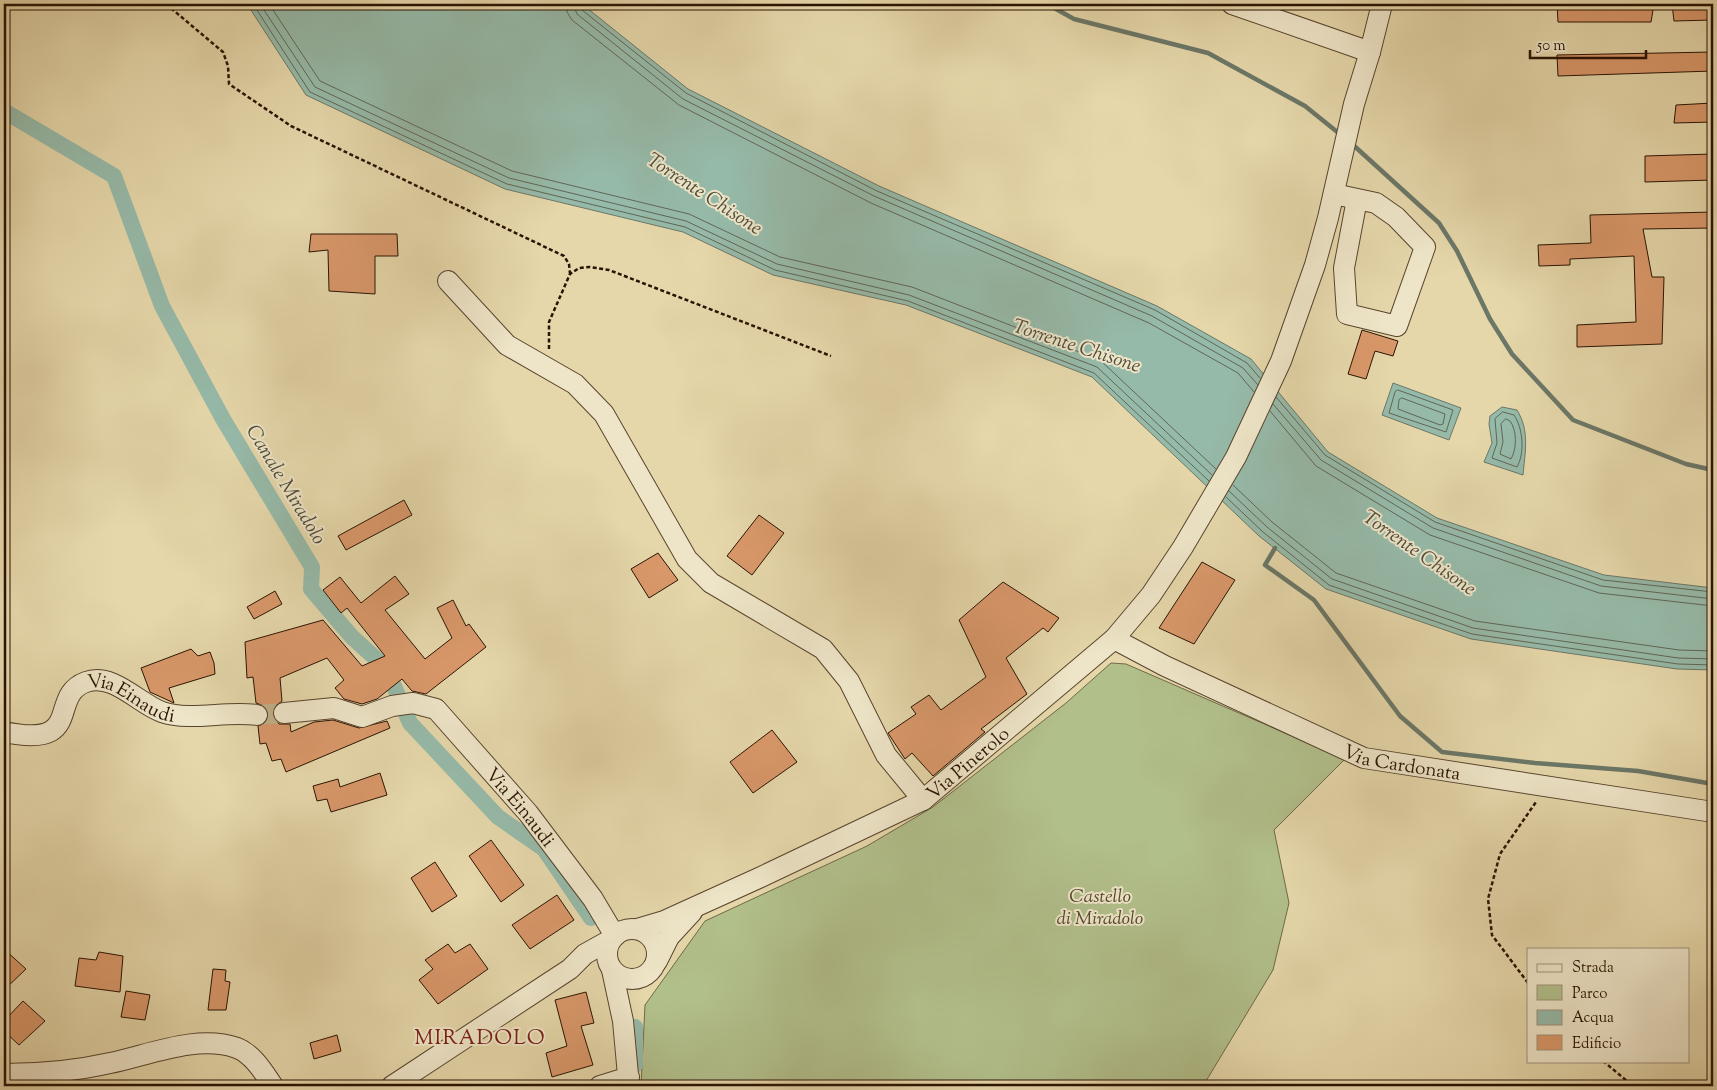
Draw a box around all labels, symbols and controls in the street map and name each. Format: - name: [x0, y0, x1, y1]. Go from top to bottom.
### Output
- scale bar: [1530, 28, 1646, 60]
- text: 50 m: [1536, 36, 1566, 57]
- water label: Torrente Chisone: [640, 147, 767, 243]
- water label: Torrente Chisone: [1009, 313, 1144, 382]
- water label: Canale Miradolo: [238, 420, 332, 551]
- water label: Torrente Chisone: [1356, 504, 1481, 604]
- street label: Via Einaudi: [86, 669, 177, 731]
- street label: Via Pinerolo: [922, 722, 1016, 807]
- street label: Via Cardonata: [1338, 739, 1462, 789]
- street label: Via Einaudi: [478, 763, 560, 853]
- park label: Castello di Miradolo: [1057, 884, 1143, 933]
- legend: [1527, 948, 1690, 1062]
- text: Strada: [1572, 958, 1614, 979]
- text: Parco: [1572, 984, 1608, 1005]
- text: Acqua: [1572, 1008, 1614, 1029]
- district label: MIRADOLO: [414, 1024, 546, 1054]
- text: Edificio: [1572, 1034, 1621, 1055]

